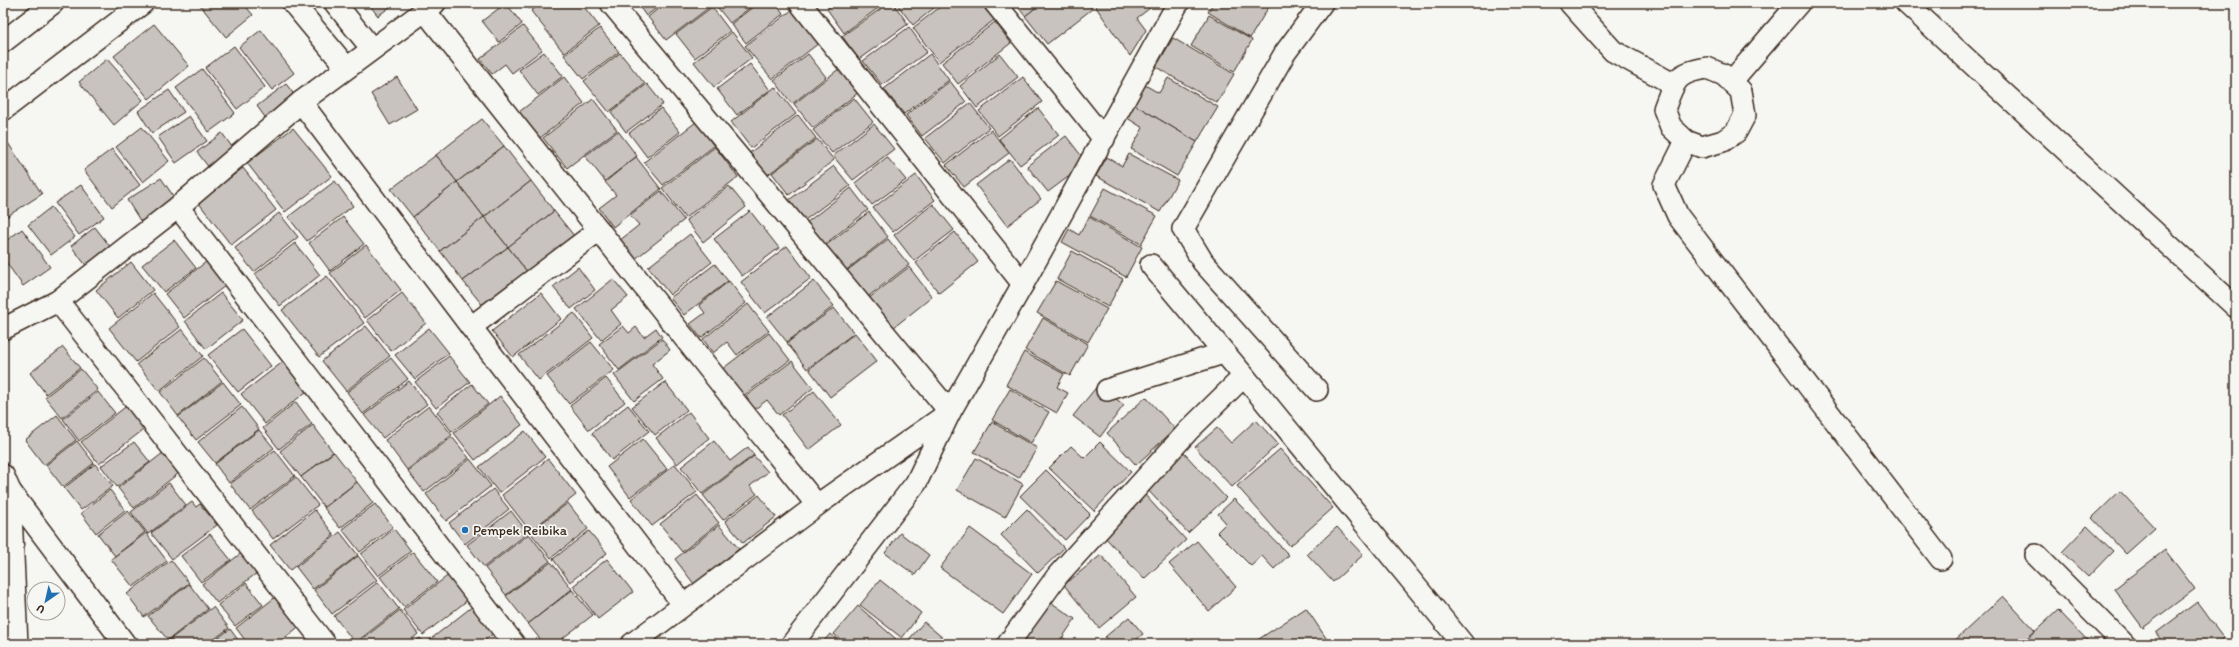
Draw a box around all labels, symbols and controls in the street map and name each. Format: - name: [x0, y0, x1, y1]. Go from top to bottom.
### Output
- place label: Pempek Reibika: [473, 522, 568, 539]
- marker: Pempek Reibika: [460, 525, 470, 535]
- north arrow: [26, 581, 66, 621]
- text: U: [34, 601, 47, 616]

